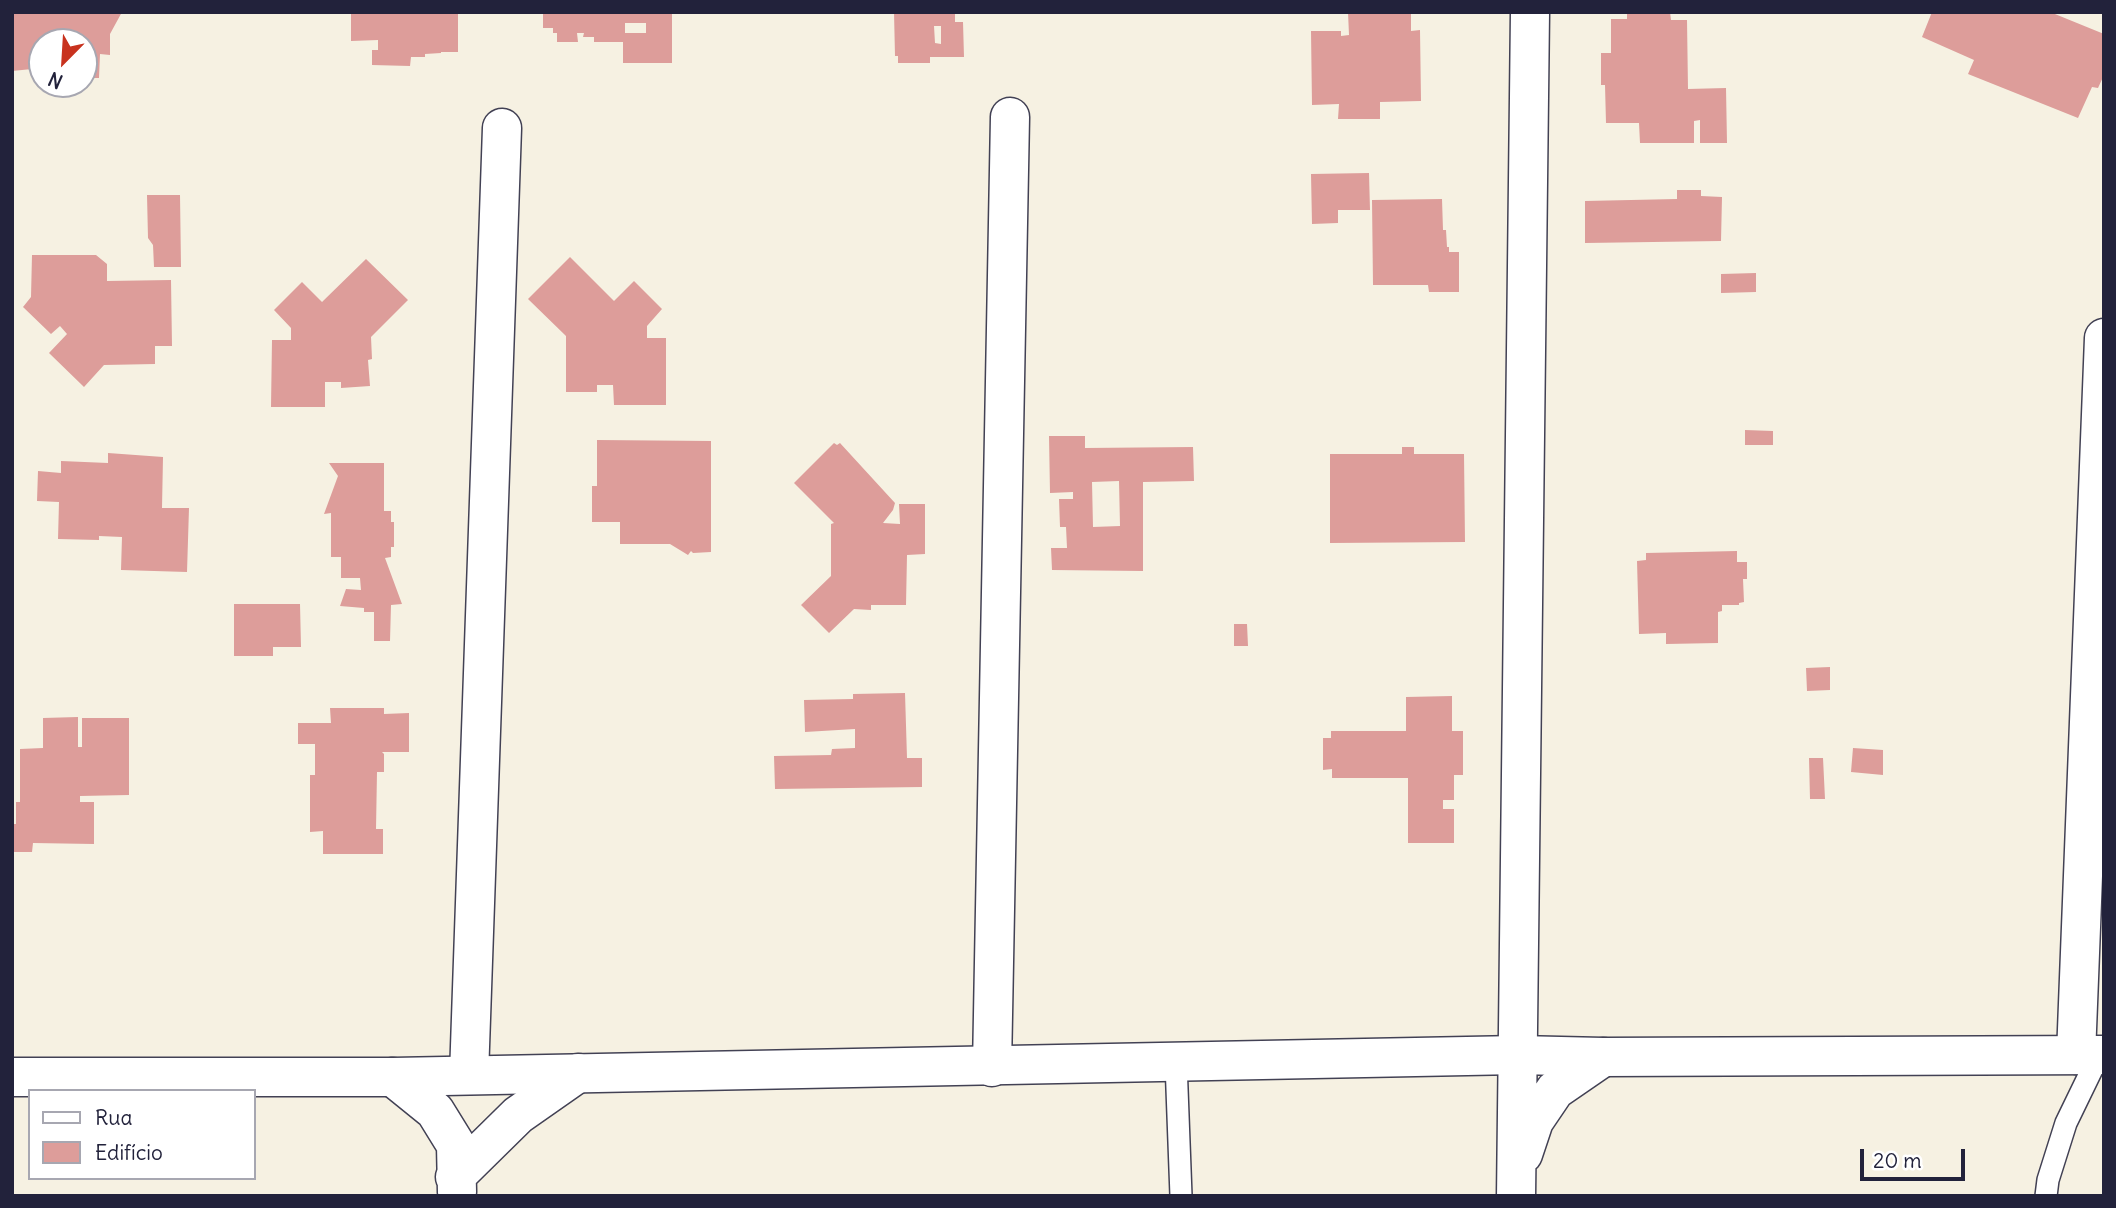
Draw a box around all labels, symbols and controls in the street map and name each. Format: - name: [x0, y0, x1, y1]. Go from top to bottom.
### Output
- north arrow: [28, 28, 98, 98]
- text: N: [44, 67, 66, 94]
- legend: [28, 1089, 256, 1180]
- text: Rua: [95, 1104, 132, 1131]
- scale bar: [1864, 1134, 1969, 1178]
- text: Edifício: [95, 1139, 163, 1166]
- text: 20 m: [1873, 1147, 1922, 1174]

